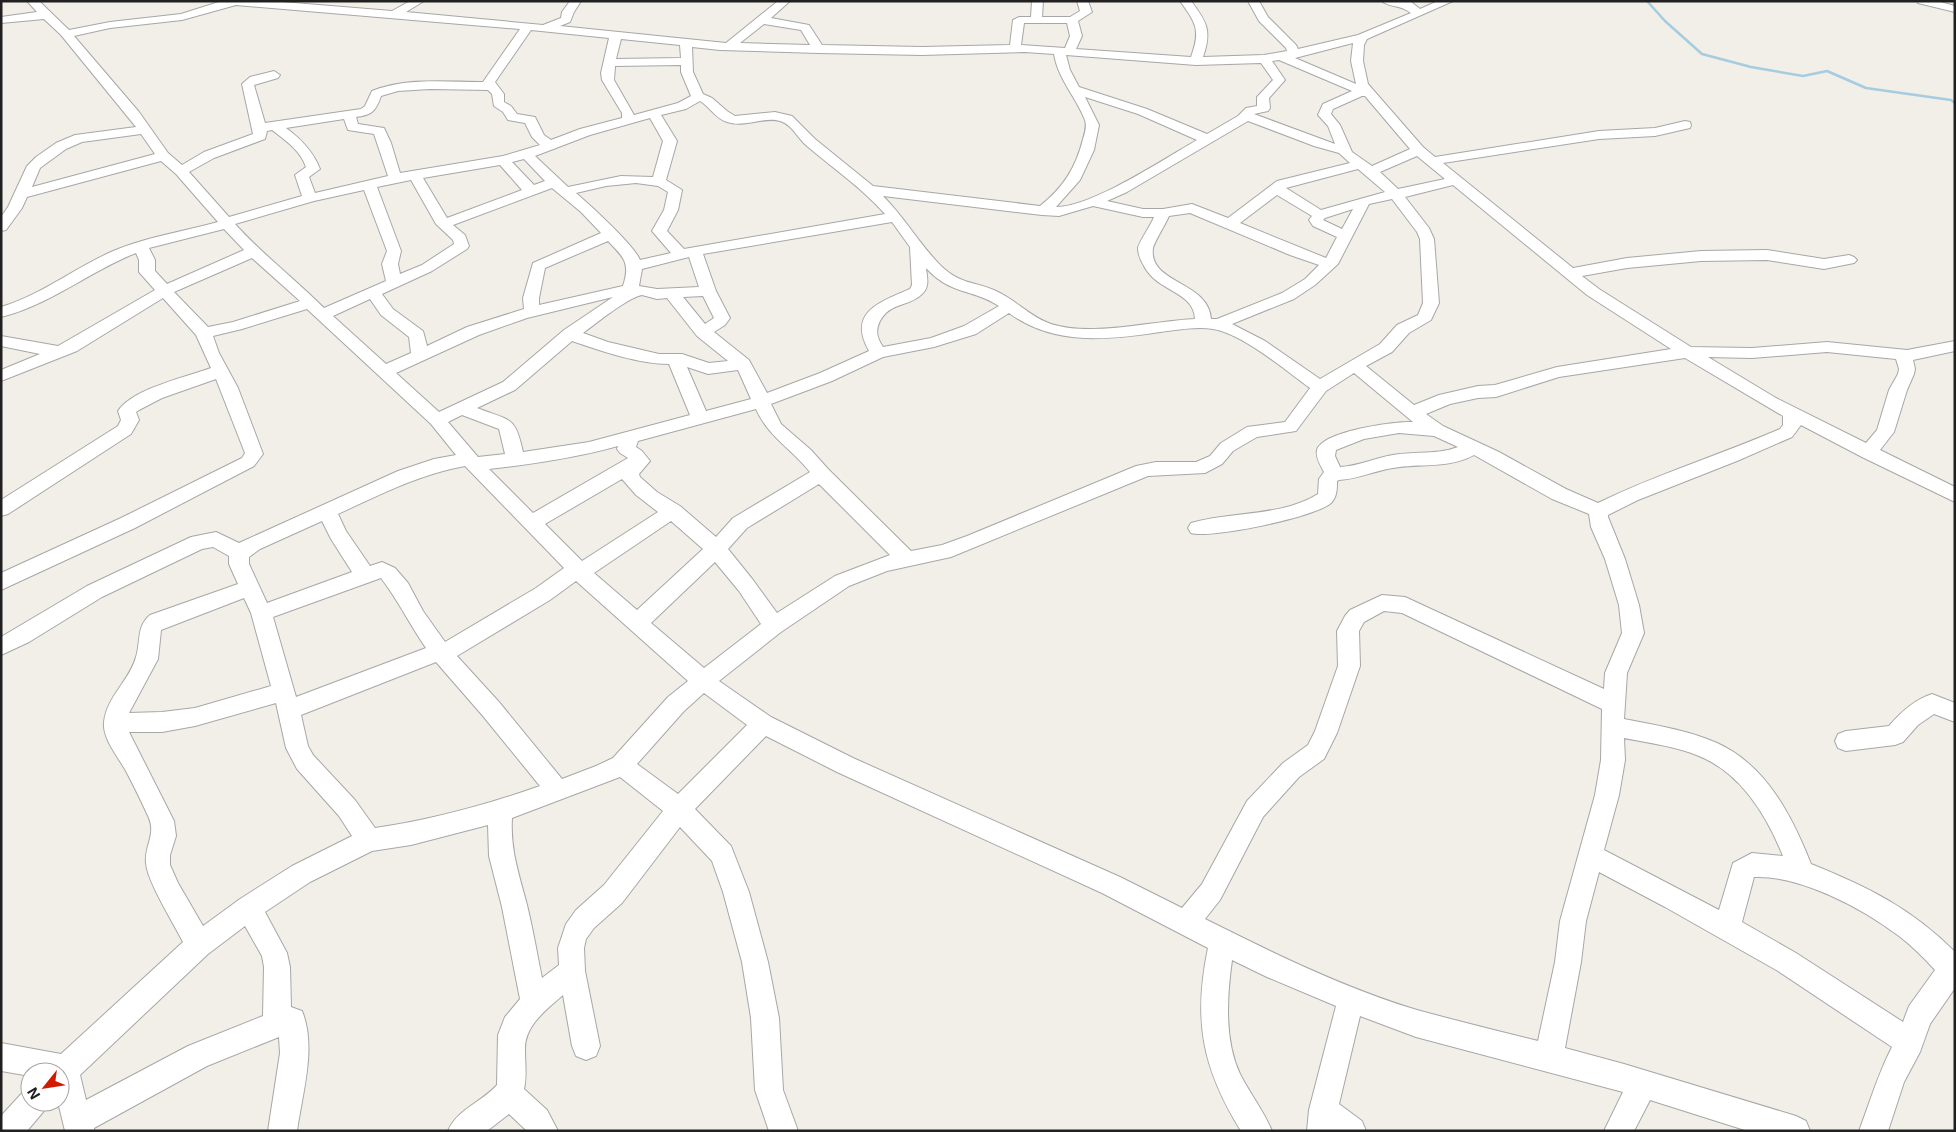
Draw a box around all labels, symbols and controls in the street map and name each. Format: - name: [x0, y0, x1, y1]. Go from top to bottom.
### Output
- north arrow: [20, 1062, 70, 1112]
- text: N: [23, 1085, 43, 1103]

